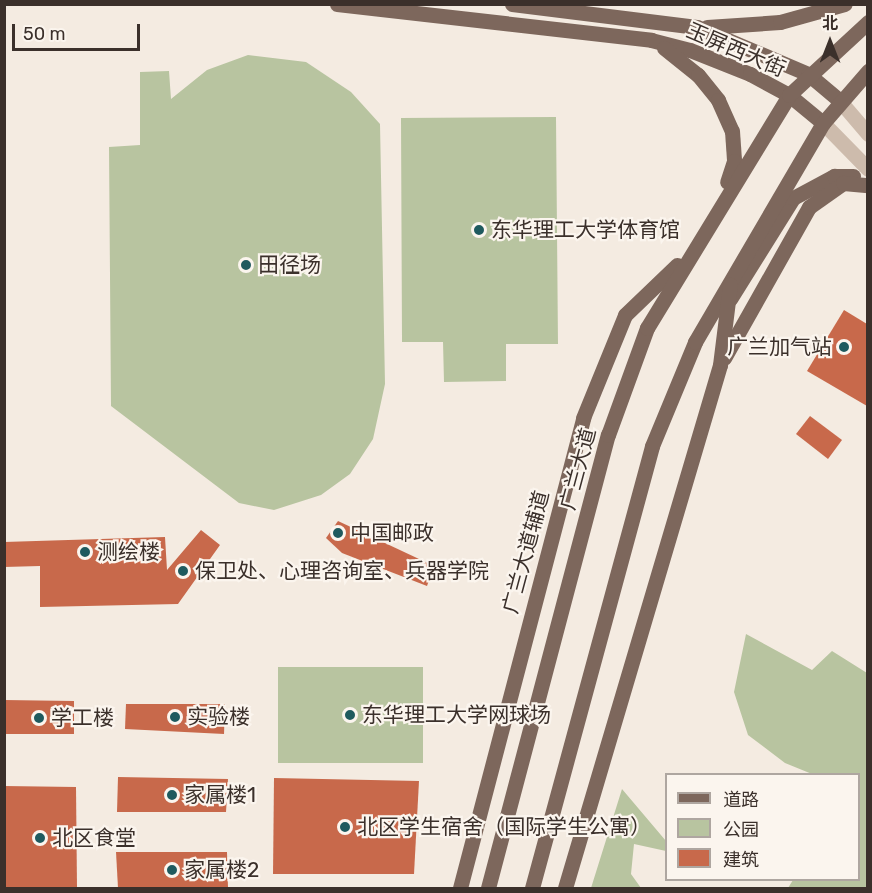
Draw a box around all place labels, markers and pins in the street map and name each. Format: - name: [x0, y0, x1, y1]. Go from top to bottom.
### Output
- place label: 东华理工大学体育馆: [491, 217, 680, 243]
- marker: 东华理工大学体育馆: [472, 223, 486, 237]
- place label: 田径场: [258, 252, 321, 278]
- marker: 田径场: [239, 258, 253, 272]
- place label: 广兰加气站: [727, 334, 832, 360]
- marker: 广兰加气站: [837, 340, 851, 354]
- place label: 中国邮政: [350, 520, 434, 546]
- marker: 中国邮政: [331, 526, 345, 540]
- place label: 测绘楼: [97, 539, 160, 565]
- marker: 测绘楼: [78, 545, 92, 559]
- place label: 保卫处、心理咨询室、兵器学院: [195, 558, 489, 584]
- marker: 保卫处、心理咨询室、兵器学院: [176, 564, 190, 578]
- place label: 东华理工大学网球场: [362, 702, 551, 728]
- place label: 实验楼: [187, 704, 250, 730]
- place label: 学工楼: [51, 705, 114, 731]
- marker: 东华理工大学网球场: [343, 708, 357, 722]
- marker: 实验楼: [168, 710, 182, 724]
- marker: 学工楼: [32, 711, 46, 725]
- place label: 家属楼1: [184, 782, 256, 808]
- marker: 家属楼1: [165, 788, 179, 802]
- place label: 北区学生宿舍（国际学生公寓）: [357, 814, 651, 840]
- marker: 北区学生宿舍（国际学生公寓）: [338, 820, 352, 834]
- place label: 北区食堂: [52, 825, 136, 851]
- marker: 北区食堂: [33, 831, 47, 845]
- place label: 家属楼2: [184, 857, 259, 883]
- marker: 家属楼2: [165, 863, 179, 877]

